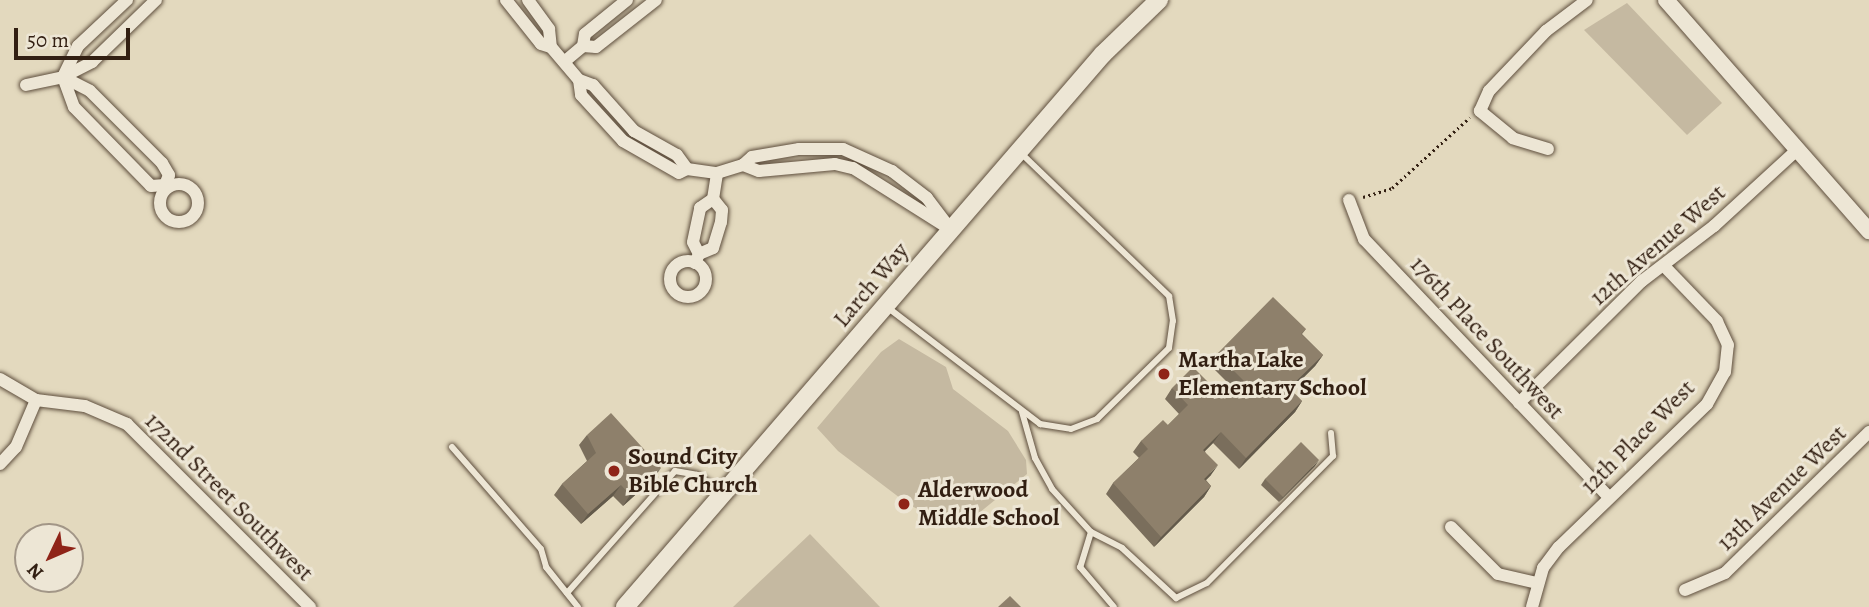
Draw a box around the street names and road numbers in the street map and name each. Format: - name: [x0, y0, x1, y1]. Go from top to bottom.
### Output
- street label: 12th Avenue West: [1584, 178, 1732, 312]
- street label: Larch Way: [827, 237, 915, 333]
- street label: 176th Place Southwest: [1404, 250, 1570, 426]
- street label: 12th Place West: [1575, 374, 1701, 500]
- street label: 172nd Street Southwest: [139, 407, 319, 587]
- street label: 13th Avenue West: [1711, 419, 1853, 557]

